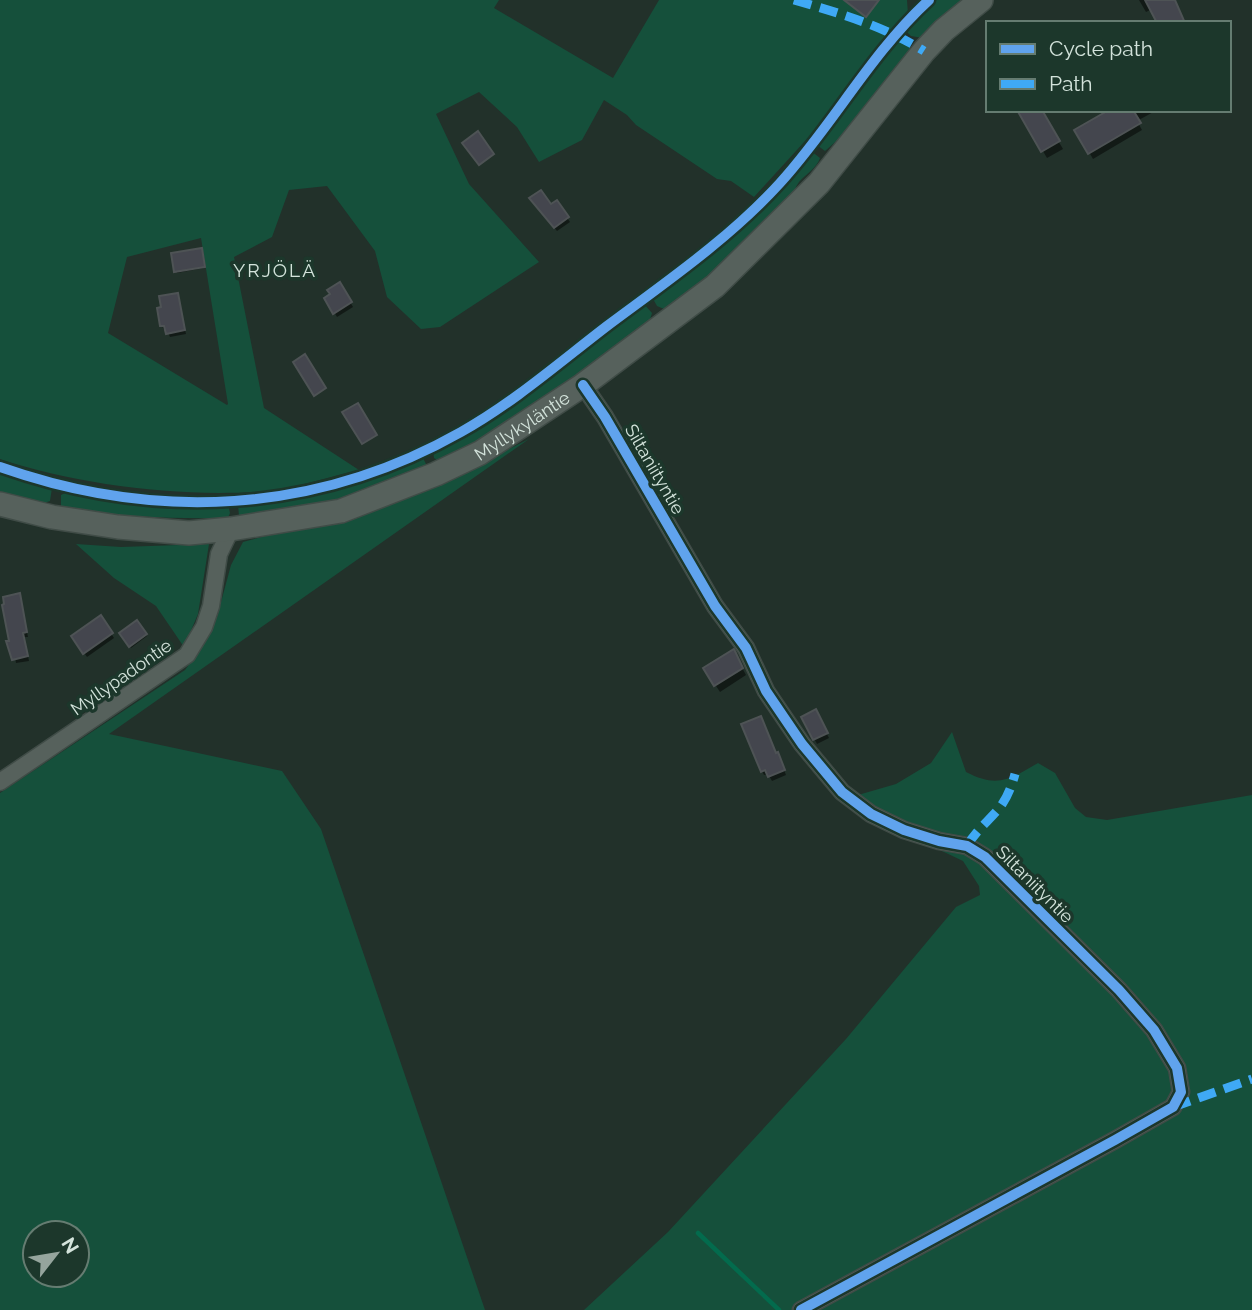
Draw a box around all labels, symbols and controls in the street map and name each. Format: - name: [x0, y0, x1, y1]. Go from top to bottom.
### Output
- legend: [986, 21, 1231, 112]
- text: Cycle path: [1049, 36, 1153, 61]
- text: Path: [1049, 71, 1093, 96]
- district label: YRJÖLÄ: [233, 259, 317, 281]
- street label: Myllykyläntie: [470, 386, 574, 464]
- street label: Siltaniityntie: [621, 420, 689, 518]
- street label: Myllypadontie: [66, 634, 176, 720]
- street label: Siltaniityntie: [992, 841, 1078, 927]
- north arrow: [21, 1219, 91, 1289]
- text: N: [57, 1233, 84, 1257]

